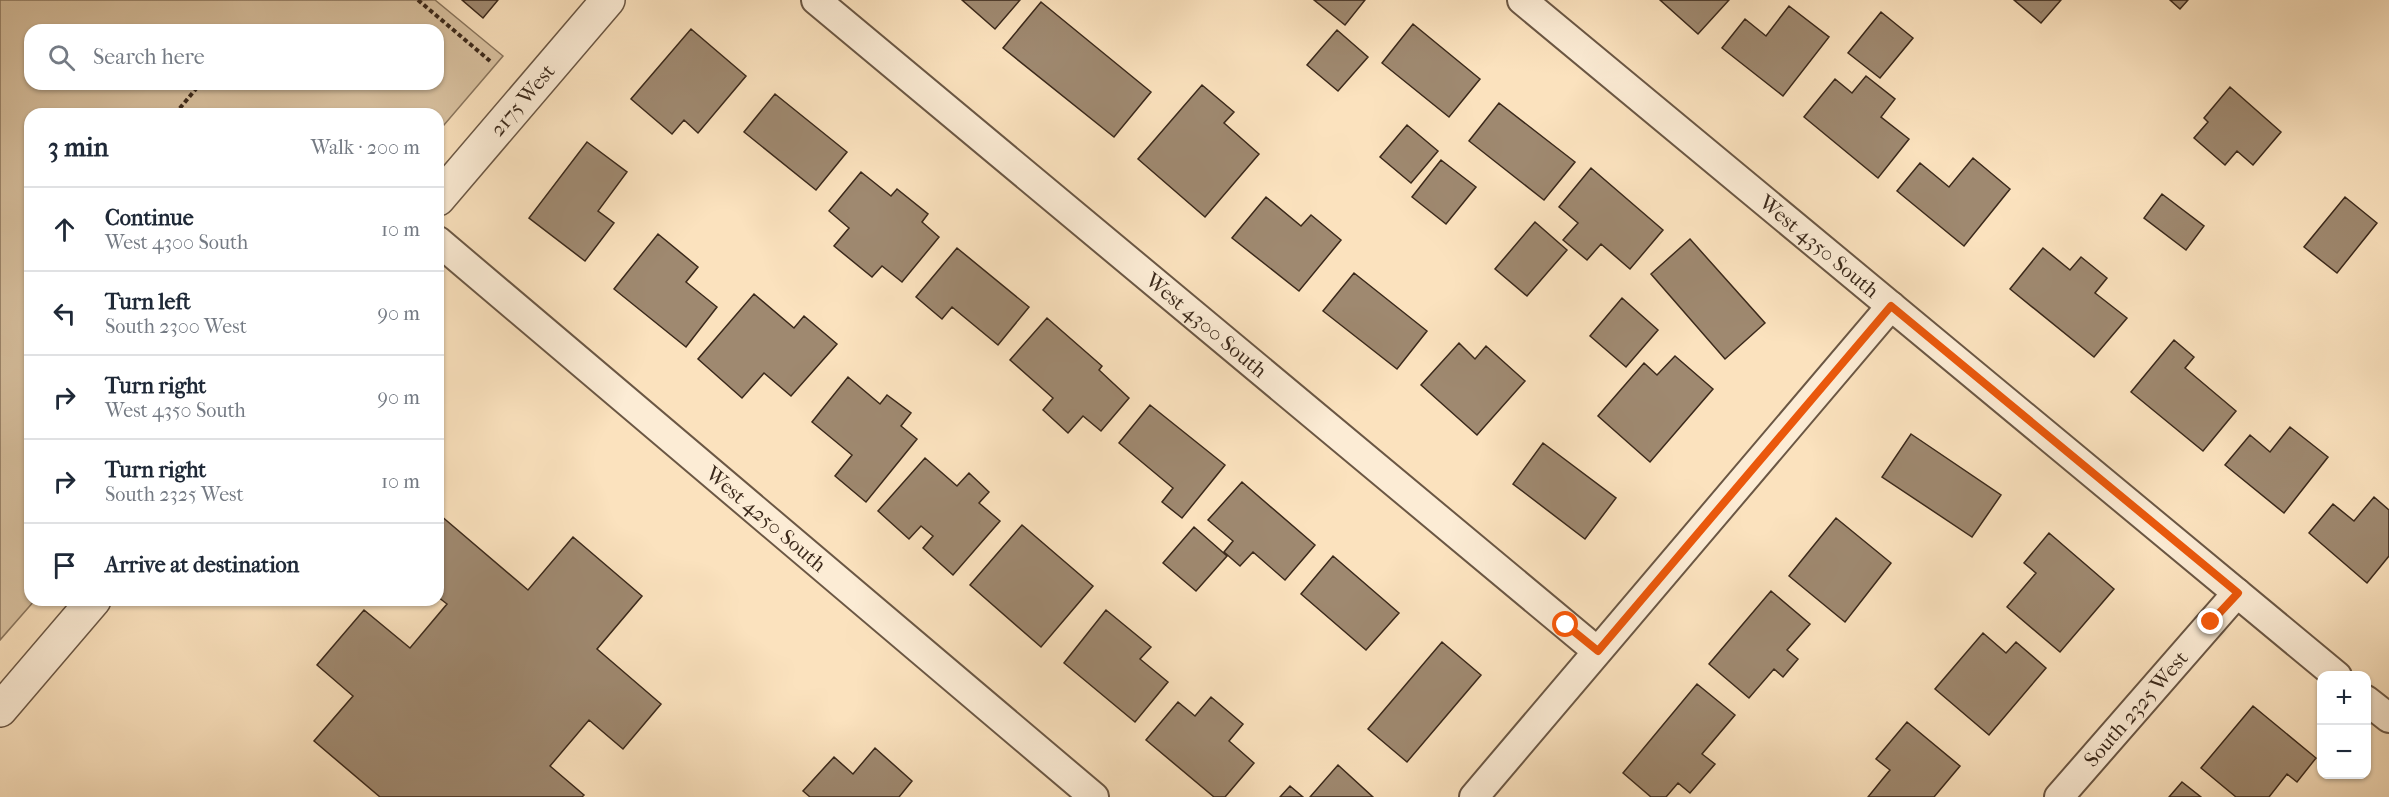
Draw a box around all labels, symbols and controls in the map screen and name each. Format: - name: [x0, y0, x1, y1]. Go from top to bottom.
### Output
- search box: [24, 24, 444, 90]
- icon: search: [45, 41, 78, 74]
- text: Search here: [93, 44, 205, 70]
- street label: 2175 West: [485, 59, 560, 141]
- text: 3 min: [48, 132, 109, 163]
- text: Walk · 200 m: [311, 136, 420, 159]
- street label: West 4350 South: [1754, 189, 1884, 303]
- text: Continue: [105, 205, 194, 231]
- icon: ahead: [48, 213, 81, 246]
- text: 10 m: [381, 218, 420, 241]
- text: West 4300 South: [105, 231, 248, 254]
- street label: West 4300 South: [1140, 267, 1272, 383]
- text: Turn left: [105, 289, 191, 315]
- icon: left: [48, 297, 81, 330]
- text: 90 m: [378, 302, 420, 325]
- text: South 2300 West: [105, 315, 247, 338]
- text: Turn right: [105, 373, 206, 399]
- icon: right: [48, 381, 81, 414]
- text: 90 m: [378, 386, 420, 409]
- text: West 4350 South: [105, 399, 246, 422]
- text: Turn right: [105, 457, 206, 483]
- street label: West 4250 South: [700, 461, 831, 577]
- icon: right: [48, 465, 81, 498]
- text: 10 m: [381, 470, 420, 493]
- text: South 2325 West: [105, 483, 244, 506]
- icon: arrive: [48, 549, 81, 582]
- text: Arrive at destination: [105, 552, 299, 578]
- route end: [2197, 608, 2223, 634]
- route start: [1552, 611, 1578, 637]
- street label: South 2325 West: [2079, 646, 2193, 772]
- map controls: [2317, 671, 2371, 779]
- button: +: [2317, 671, 2371, 725]
- button: −: [2317, 725, 2371, 779]

